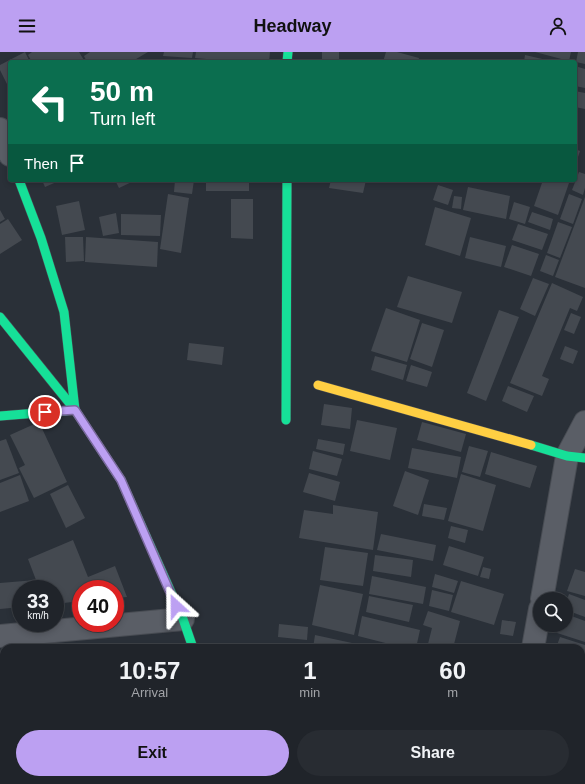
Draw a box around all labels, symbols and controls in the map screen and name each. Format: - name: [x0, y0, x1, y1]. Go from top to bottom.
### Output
- icon: menu: [16, 15, 38, 37]
- icon: person: [547, 15, 569, 37]
- text: Headway: [253, 16, 332, 36]
- icon: left: [24, 76, 76, 128]
- text: 50 m: [90, 76, 154, 107]
- text: Turn left: [90, 109, 155, 129]
- icon: arrive: [66, 152, 88, 174]
- text: Then: [24, 155, 58, 172]
- pin: [28, 395, 62, 429]
- icon: arrive: [34, 401, 56, 423]
- speed limit sign: 40: [72, 580, 124, 632]
- position arrow: [155, 585, 197, 627]
- text: 33: [27, 590, 49, 612]
- map controls: [533, 592, 573, 632]
- button: search: [533, 592, 573, 632]
- text: km/h: [27, 610, 49, 621]
- text: 10:57: [119, 657, 180, 684]
- text: 1: [303, 657, 317, 684]
- text: 60: [439, 657, 466, 684]
- text: Arrival: [131, 685, 168, 700]
- text: min: [299, 685, 320, 700]
- text: m: [447, 685, 458, 700]
- button: Exit: [16, 730, 289, 776]
- button: Share: [297, 730, 569, 776]

